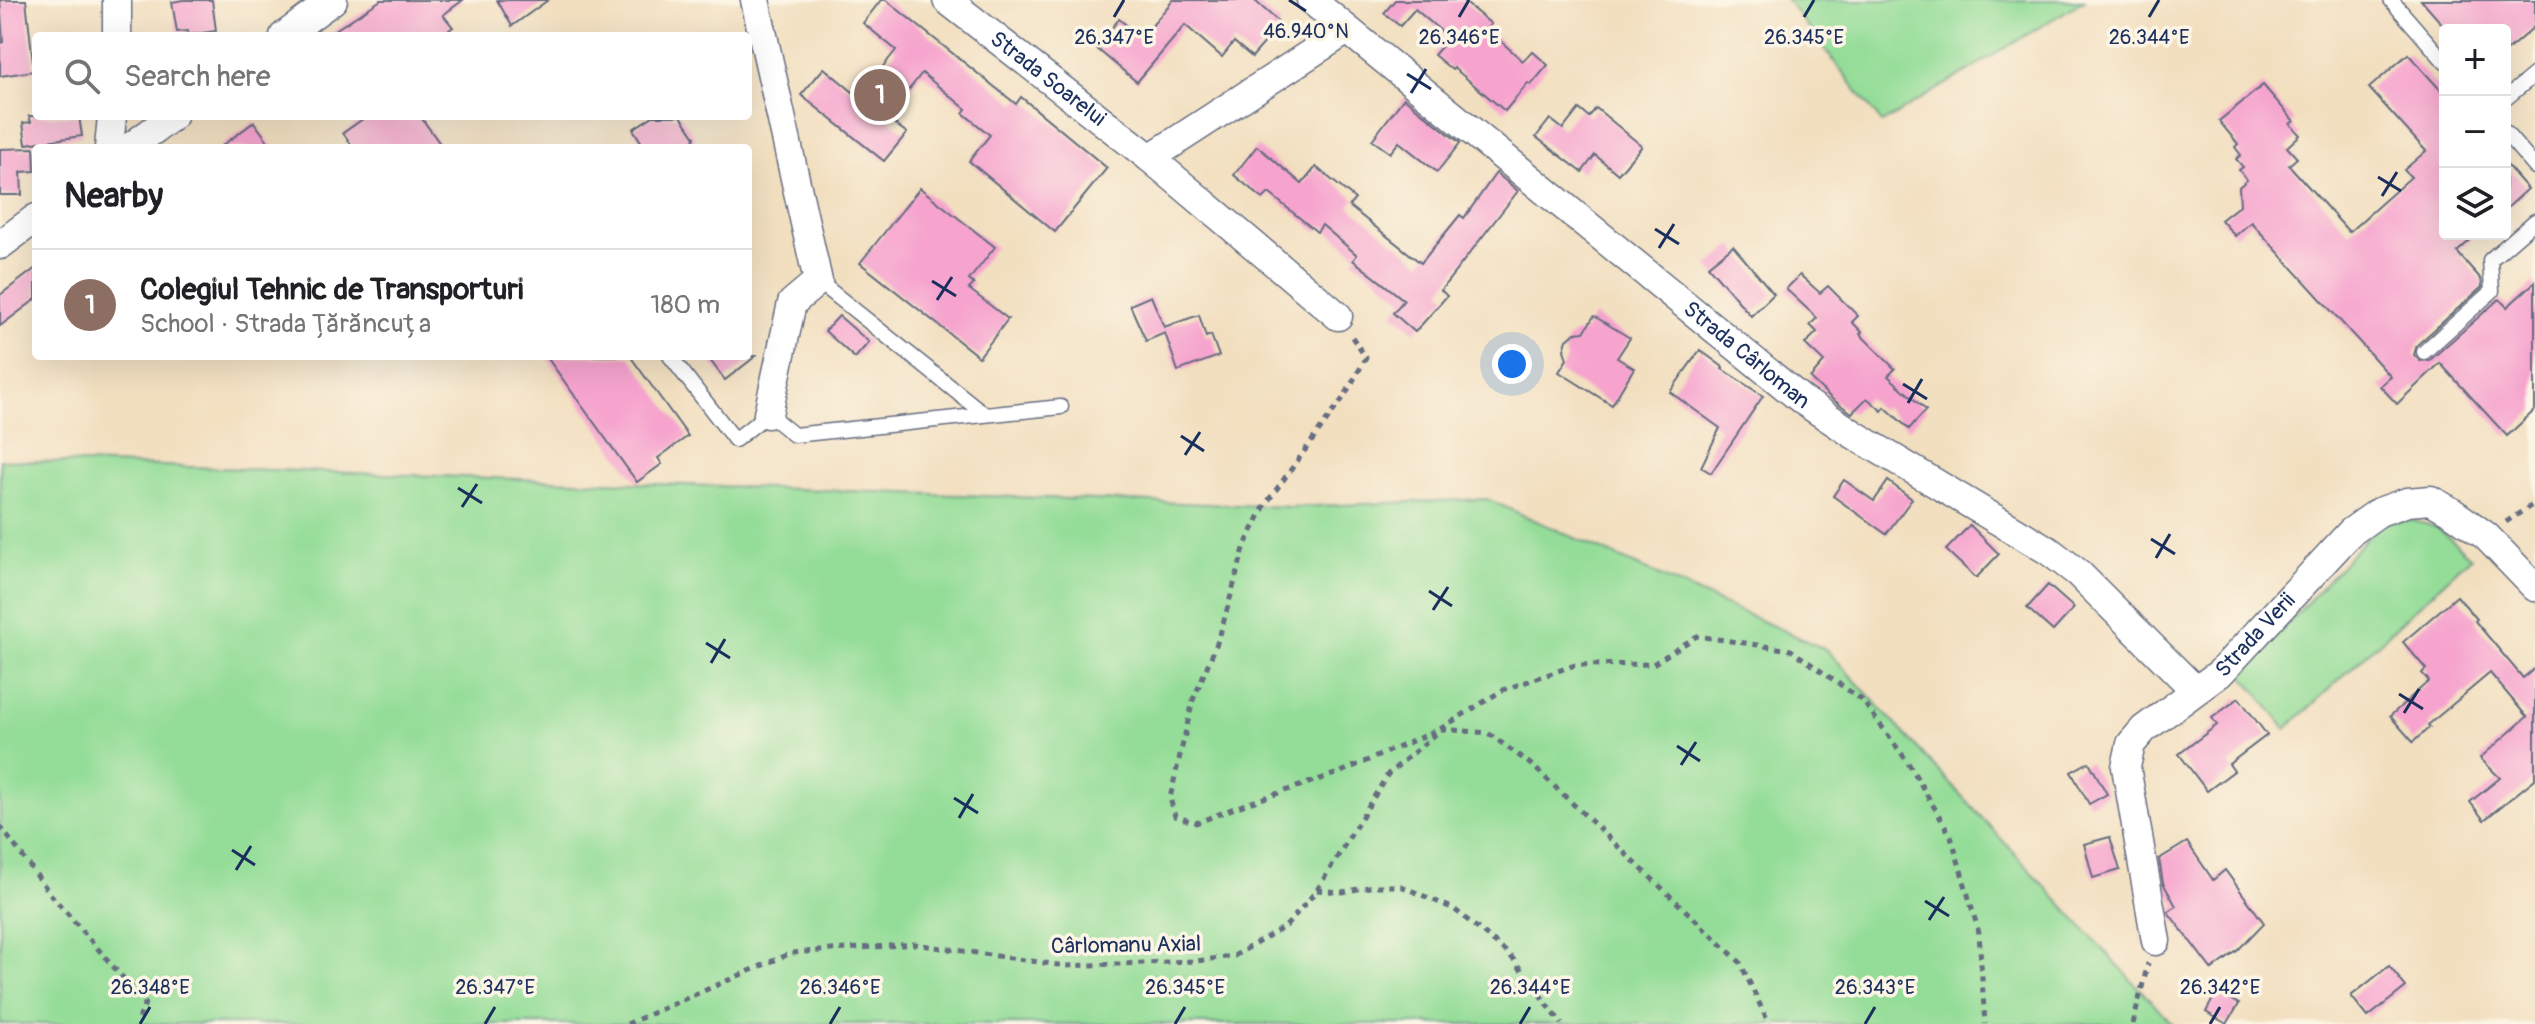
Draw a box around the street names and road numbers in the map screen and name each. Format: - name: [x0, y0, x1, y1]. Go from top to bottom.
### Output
- street label: Strada Soarelui: [985, 25, 1112, 132]
- street label: Strada Cârloman: [1678, 295, 1815, 415]
- street label: Strada Verii: [2209, 587, 2301, 683]
- street label: Cârlomanu Axial: [1051, 930, 1201, 960]

